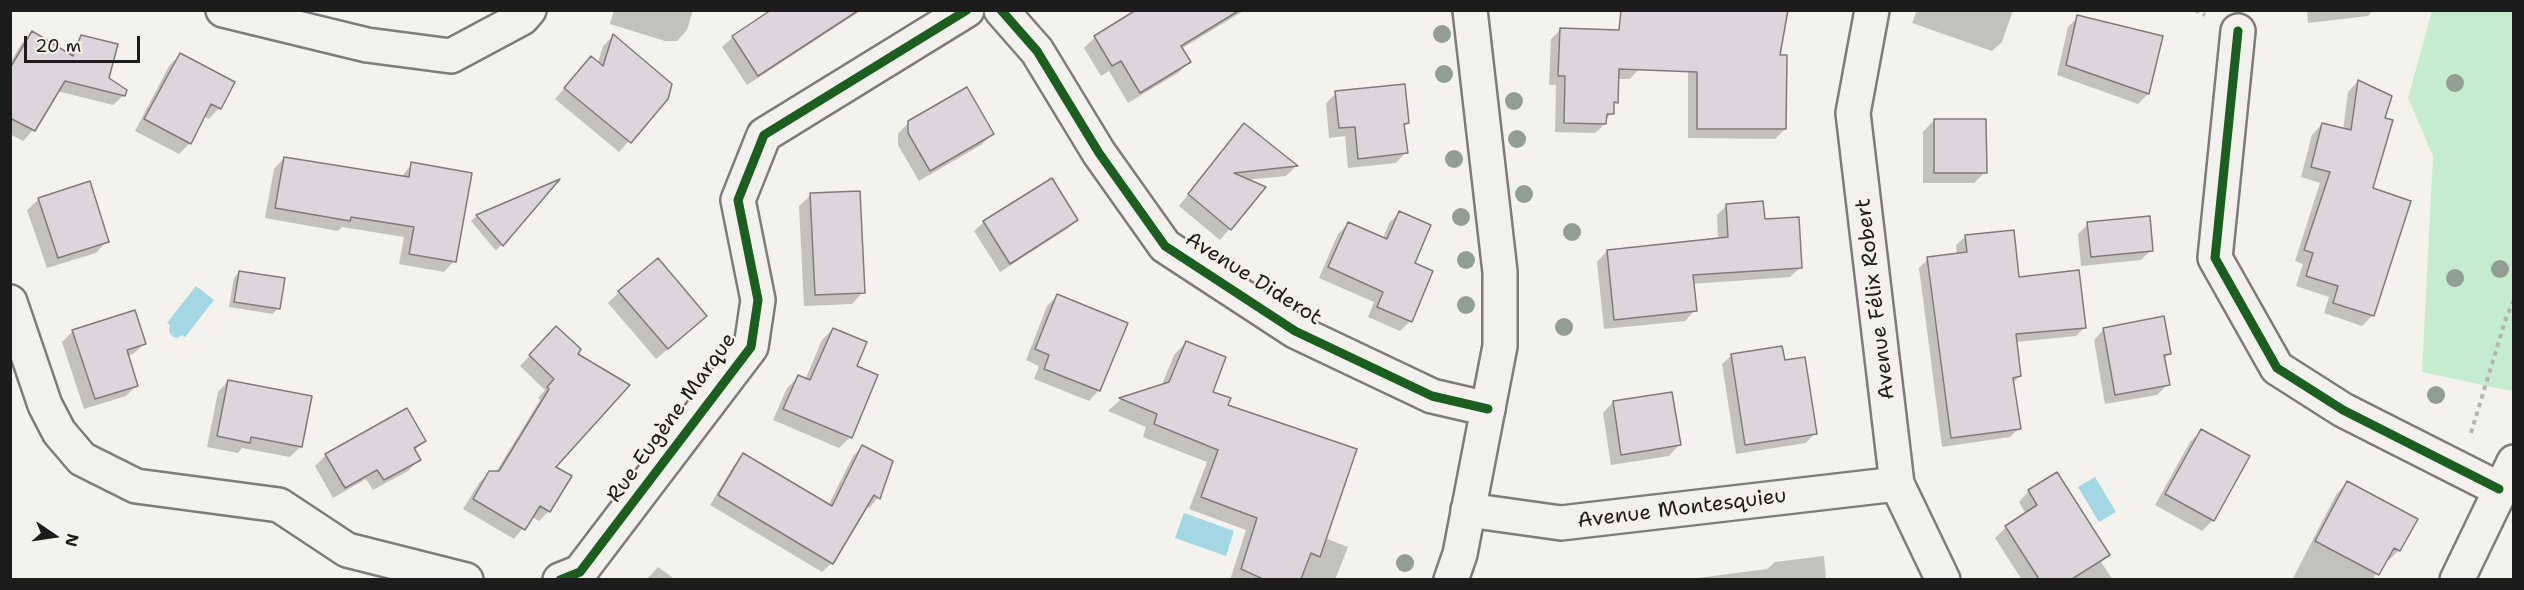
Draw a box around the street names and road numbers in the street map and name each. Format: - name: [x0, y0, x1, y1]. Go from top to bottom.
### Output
- street label: Avenue Félix Robert: [1851, 197, 1901, 401]
- street label: Avenue Diderot: [1180, 227, 1326, 331]
- street label: Rue Eugène Marque: [602, 328, 742, 508]
- street label: Avenue Montesquieu: [1576, 484, 1788, 534]

